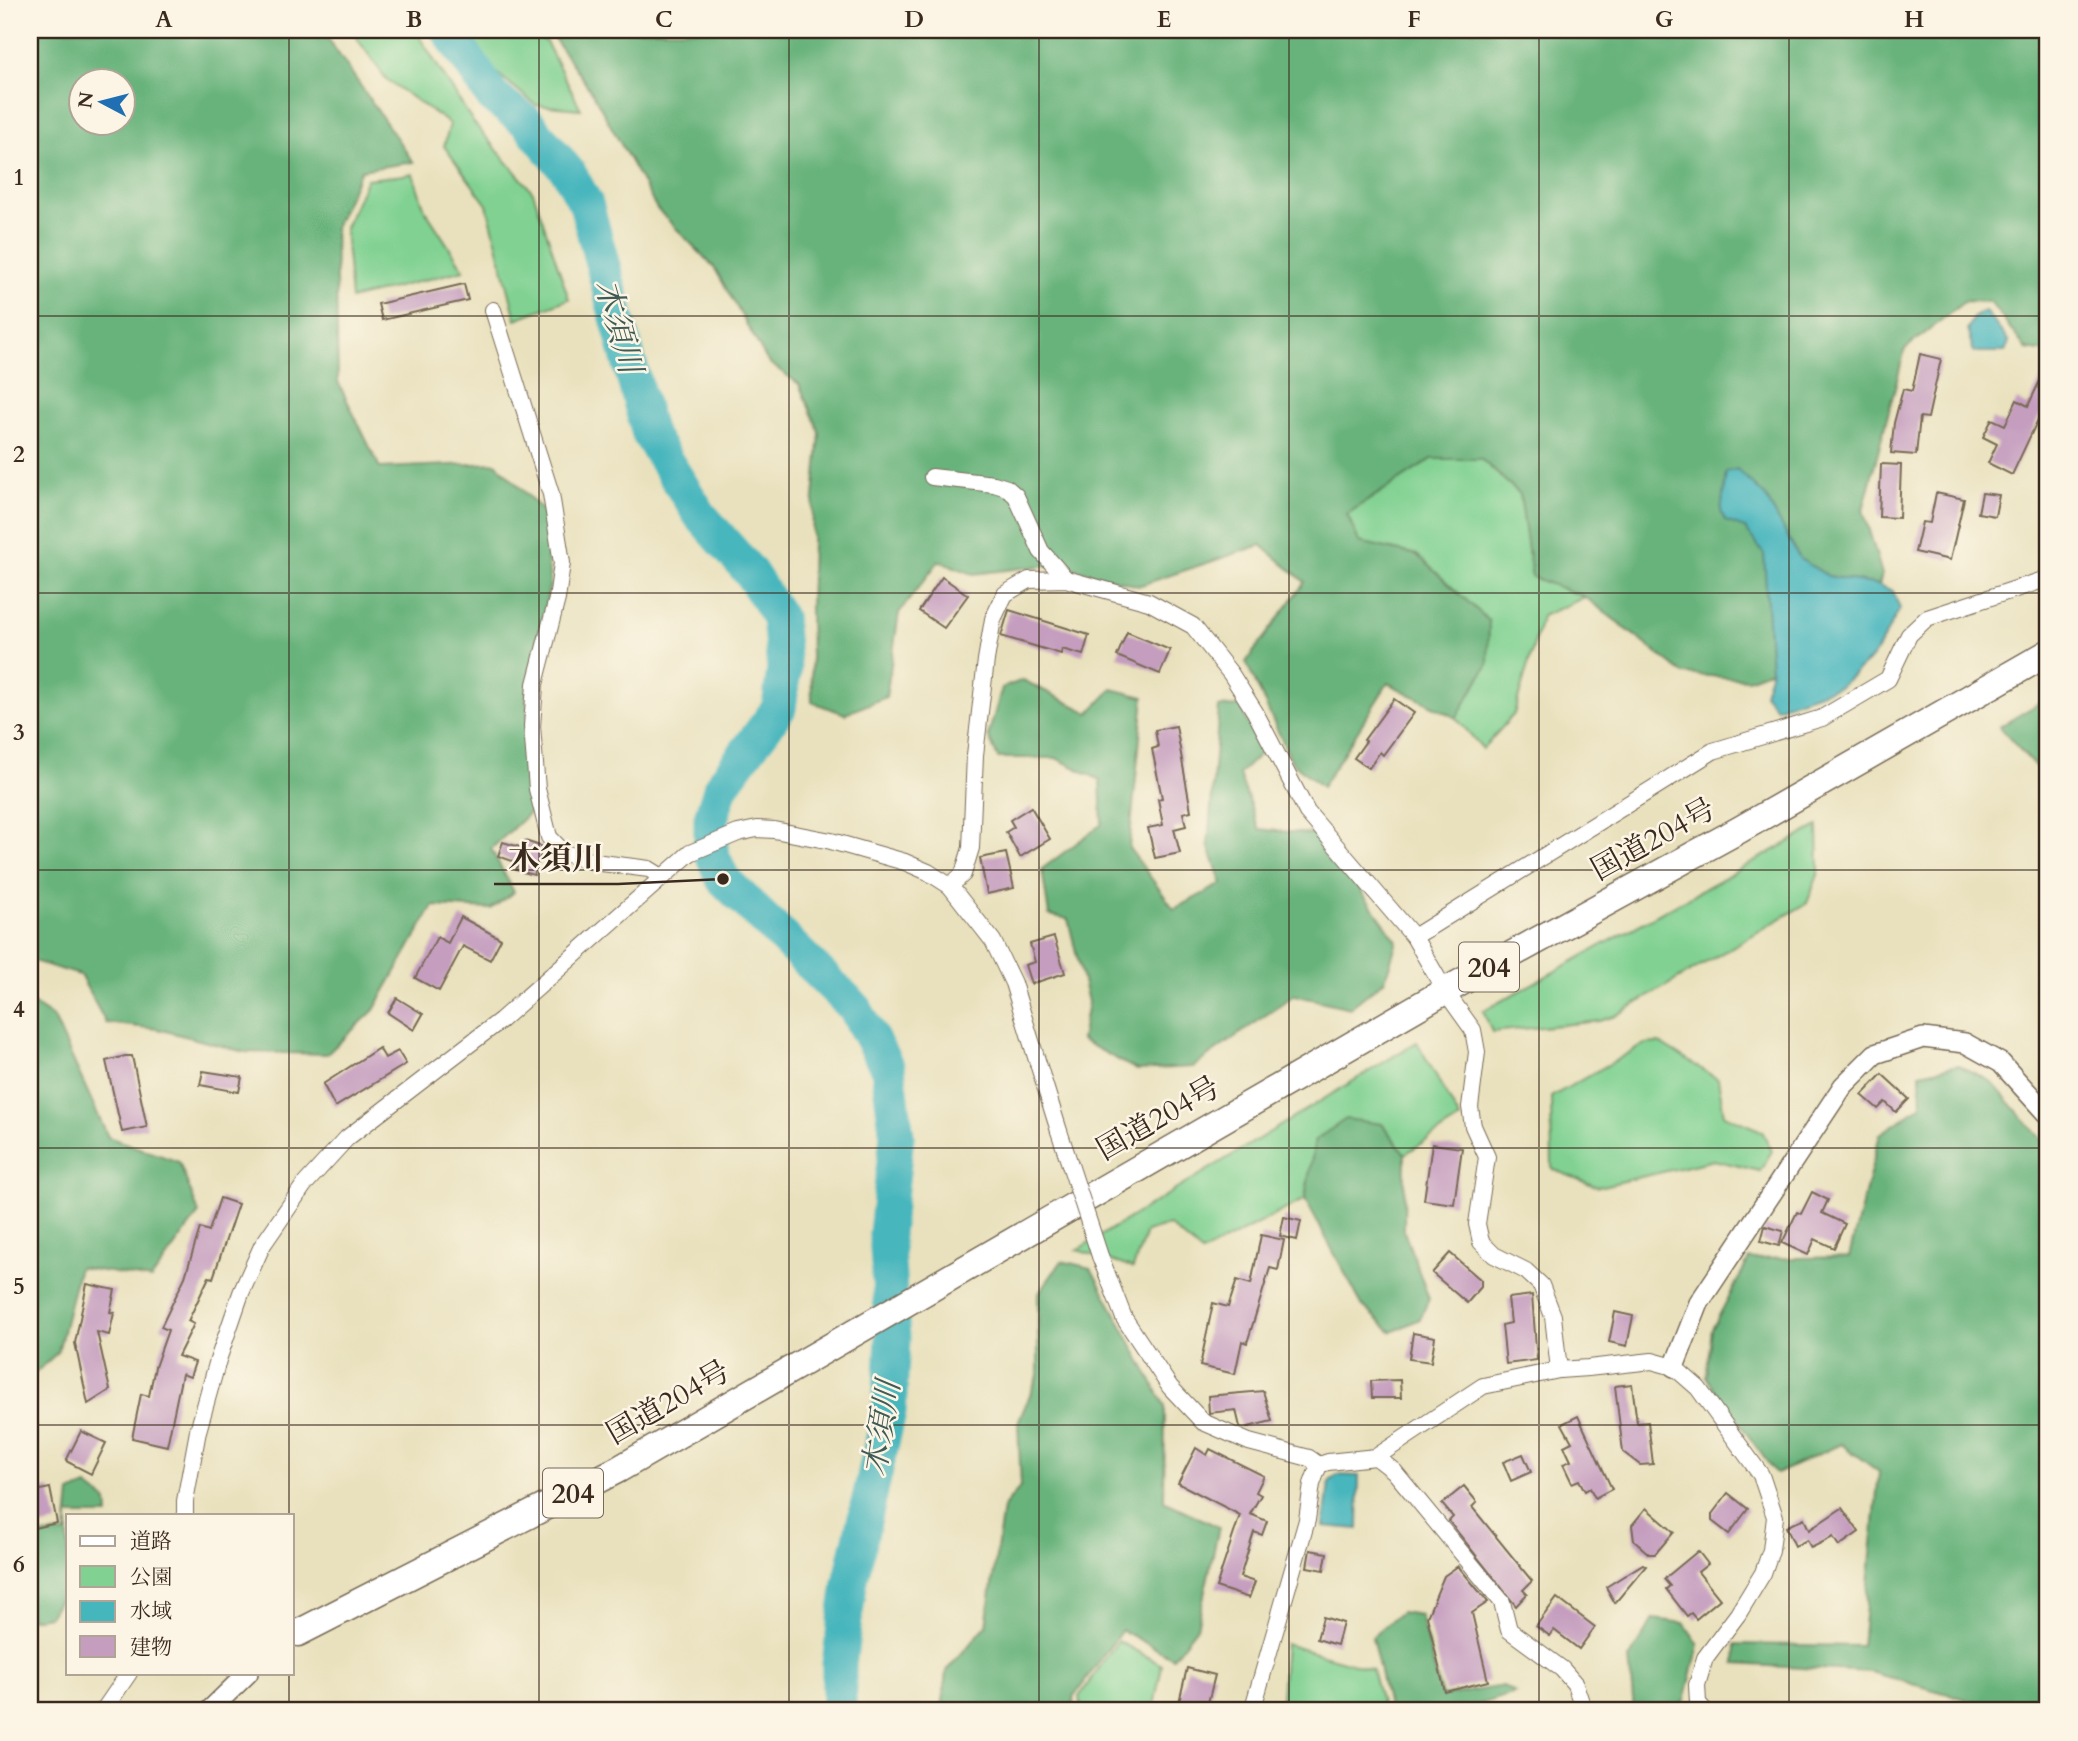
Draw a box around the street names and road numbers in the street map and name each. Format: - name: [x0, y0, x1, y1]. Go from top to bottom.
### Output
- street label: 国道204号: [1584, 789, 1723, 890]
- road number: 204: [1459, 942, 1519, 992]
- street label: 国道204号: [1089, 1067, 1227, 1170]
- street label: 国道204号: [599, 1351, 737, 1454]
- road number: 204: [543, 1468, 603, 1518]

